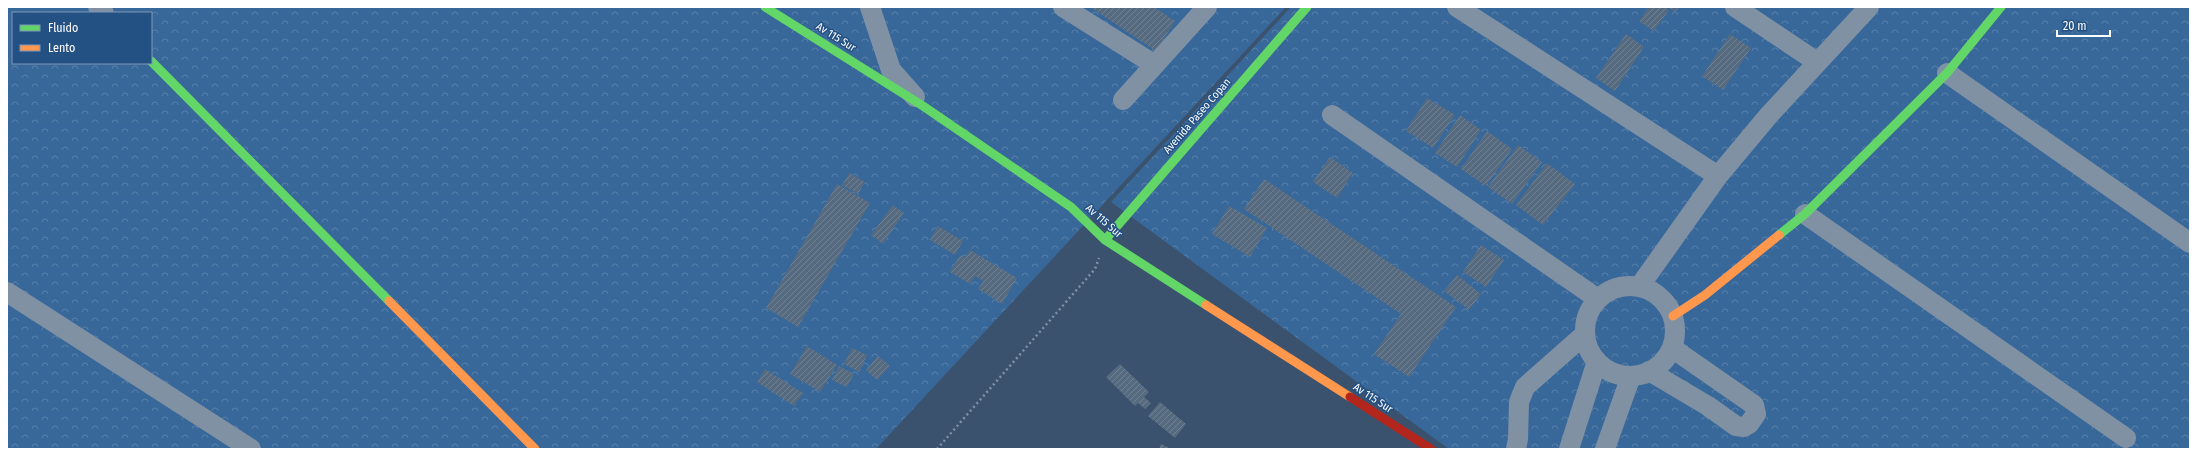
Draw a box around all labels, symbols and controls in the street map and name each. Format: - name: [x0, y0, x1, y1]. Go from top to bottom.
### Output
- legend: [12, 12, 152, 64]
- scale bar: [2057, 12, 2110, 38]
- text: 20 m: [2063, 19, 2087, 33]
- street label: Av 115 Sur: [814, 20, 858, 54]
- text: Fluido: [48, 21, 78, 35]
- text: Lento: [48, 41, 75, 55]
- street label: Avenida Paseo Copan: [1161, 76, 1233, 156]
- street label: Av 115 Sur: [1083, 202, 1125, 241]
- street label: Av 115 Sur: [1351, 380, 1395, 416]

